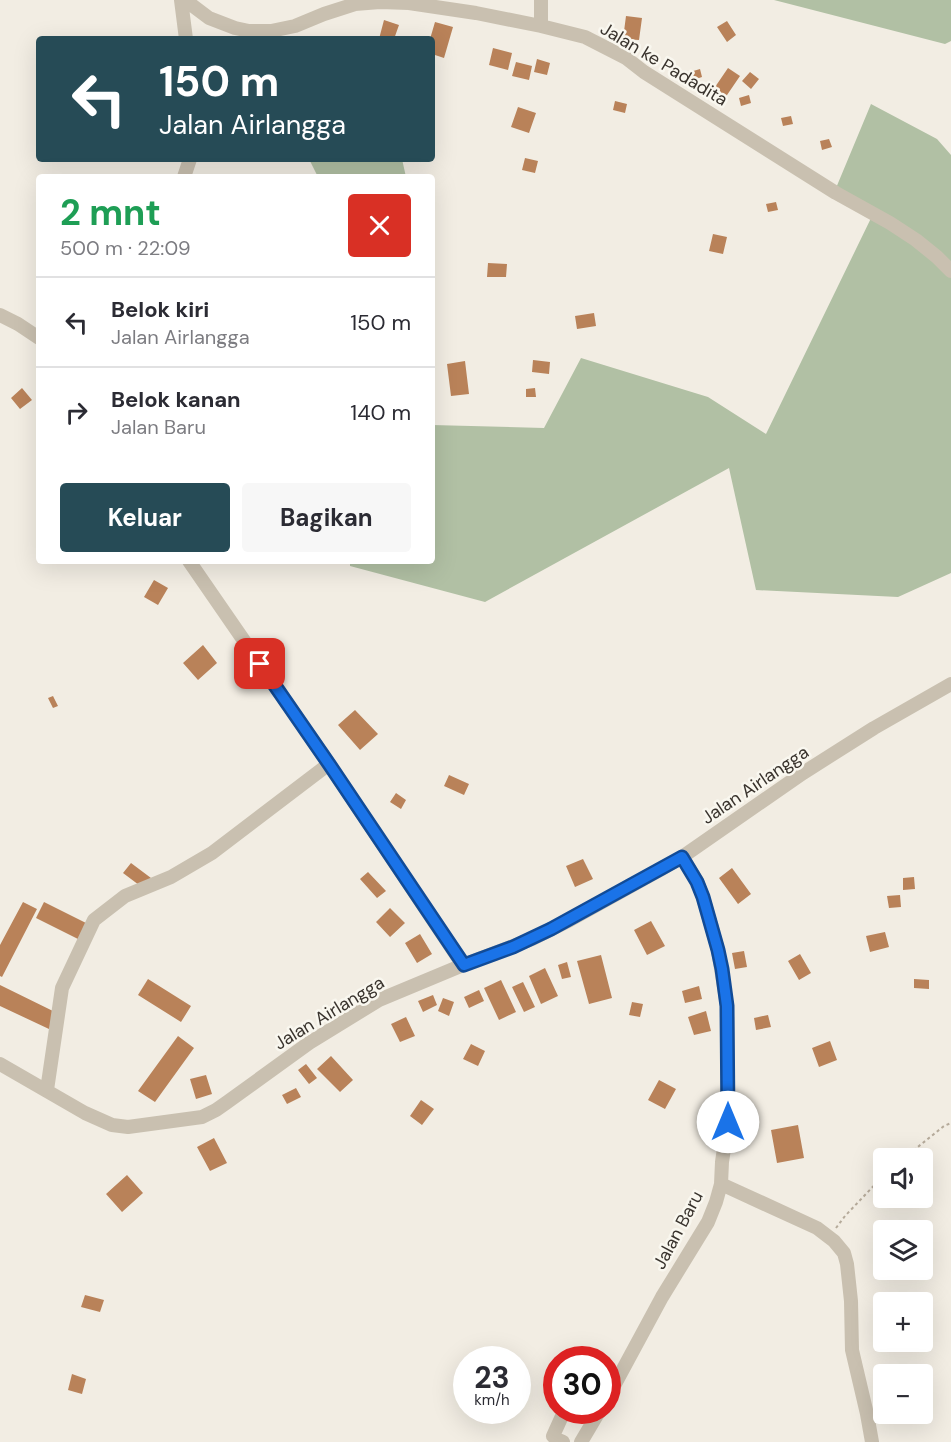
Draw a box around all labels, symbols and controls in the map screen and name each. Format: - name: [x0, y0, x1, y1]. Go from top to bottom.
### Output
- street label: Jalan ke Padadita: [596, 16, 732, 112]
- text: 150 m: [159, 54, 279, 109]
- icon: left: [60, 60, 138, 138]
- text: Jalan Airlangga: [159, 107, 346, 142]
- text: 2 mnt: [60, 189, 161, 236]
- button: close: [348, 194, 411, 257]
- text: 500 m · 22:09: [60, 235, 191, 261]
- text: Belok kiri: [111, 295, 209, 324]
- icon: left: [60, 306, 93, 339]
- text: 150 m: [350, 308, 411, 337]
- text: Jalan Airlangga: [111, 324, 250, 350]
- text: Belok kanan: [111, 385, 241, 414]
- icon: right: [60, 396, 93, 429]
- text: 140 m: [350, 398, 411, 427]
- text: Jalan Baru: [111, 414, 206, 440]
- button: Keluar: [60, 483, 230, 552]
- button: Bagikan: [242, 483, 411, 552]
- pin: [234, 638, 285, 689]
- icon: arrive: [243, 647, 276, 680]
- street label: Jalan Airlangga: [697, 740, 813, 830]
- street label: Jalan Airlangga: [269, 971, 389, 1055]
- position arrow: [696, 1090, 760, 1154]
- map controls: [873, 1148, 933, 1424]
- button: sound: [873, 1148, 933, 1208]
- street label: Jalan Baru: [647, 1187, 709, 1273]
- button: layers: [873, 1220, 933, 1280]
- button: +: [873, 1292, 933, 1352]
- speed limit sign: 30: [543, 1346, 621, 1424]
- text: 23: [474, 1358, 510, 1397]
- button: −: [873, 1364, 933, 1424]
- text: km/h: [474, 1390, 510, 1410]

